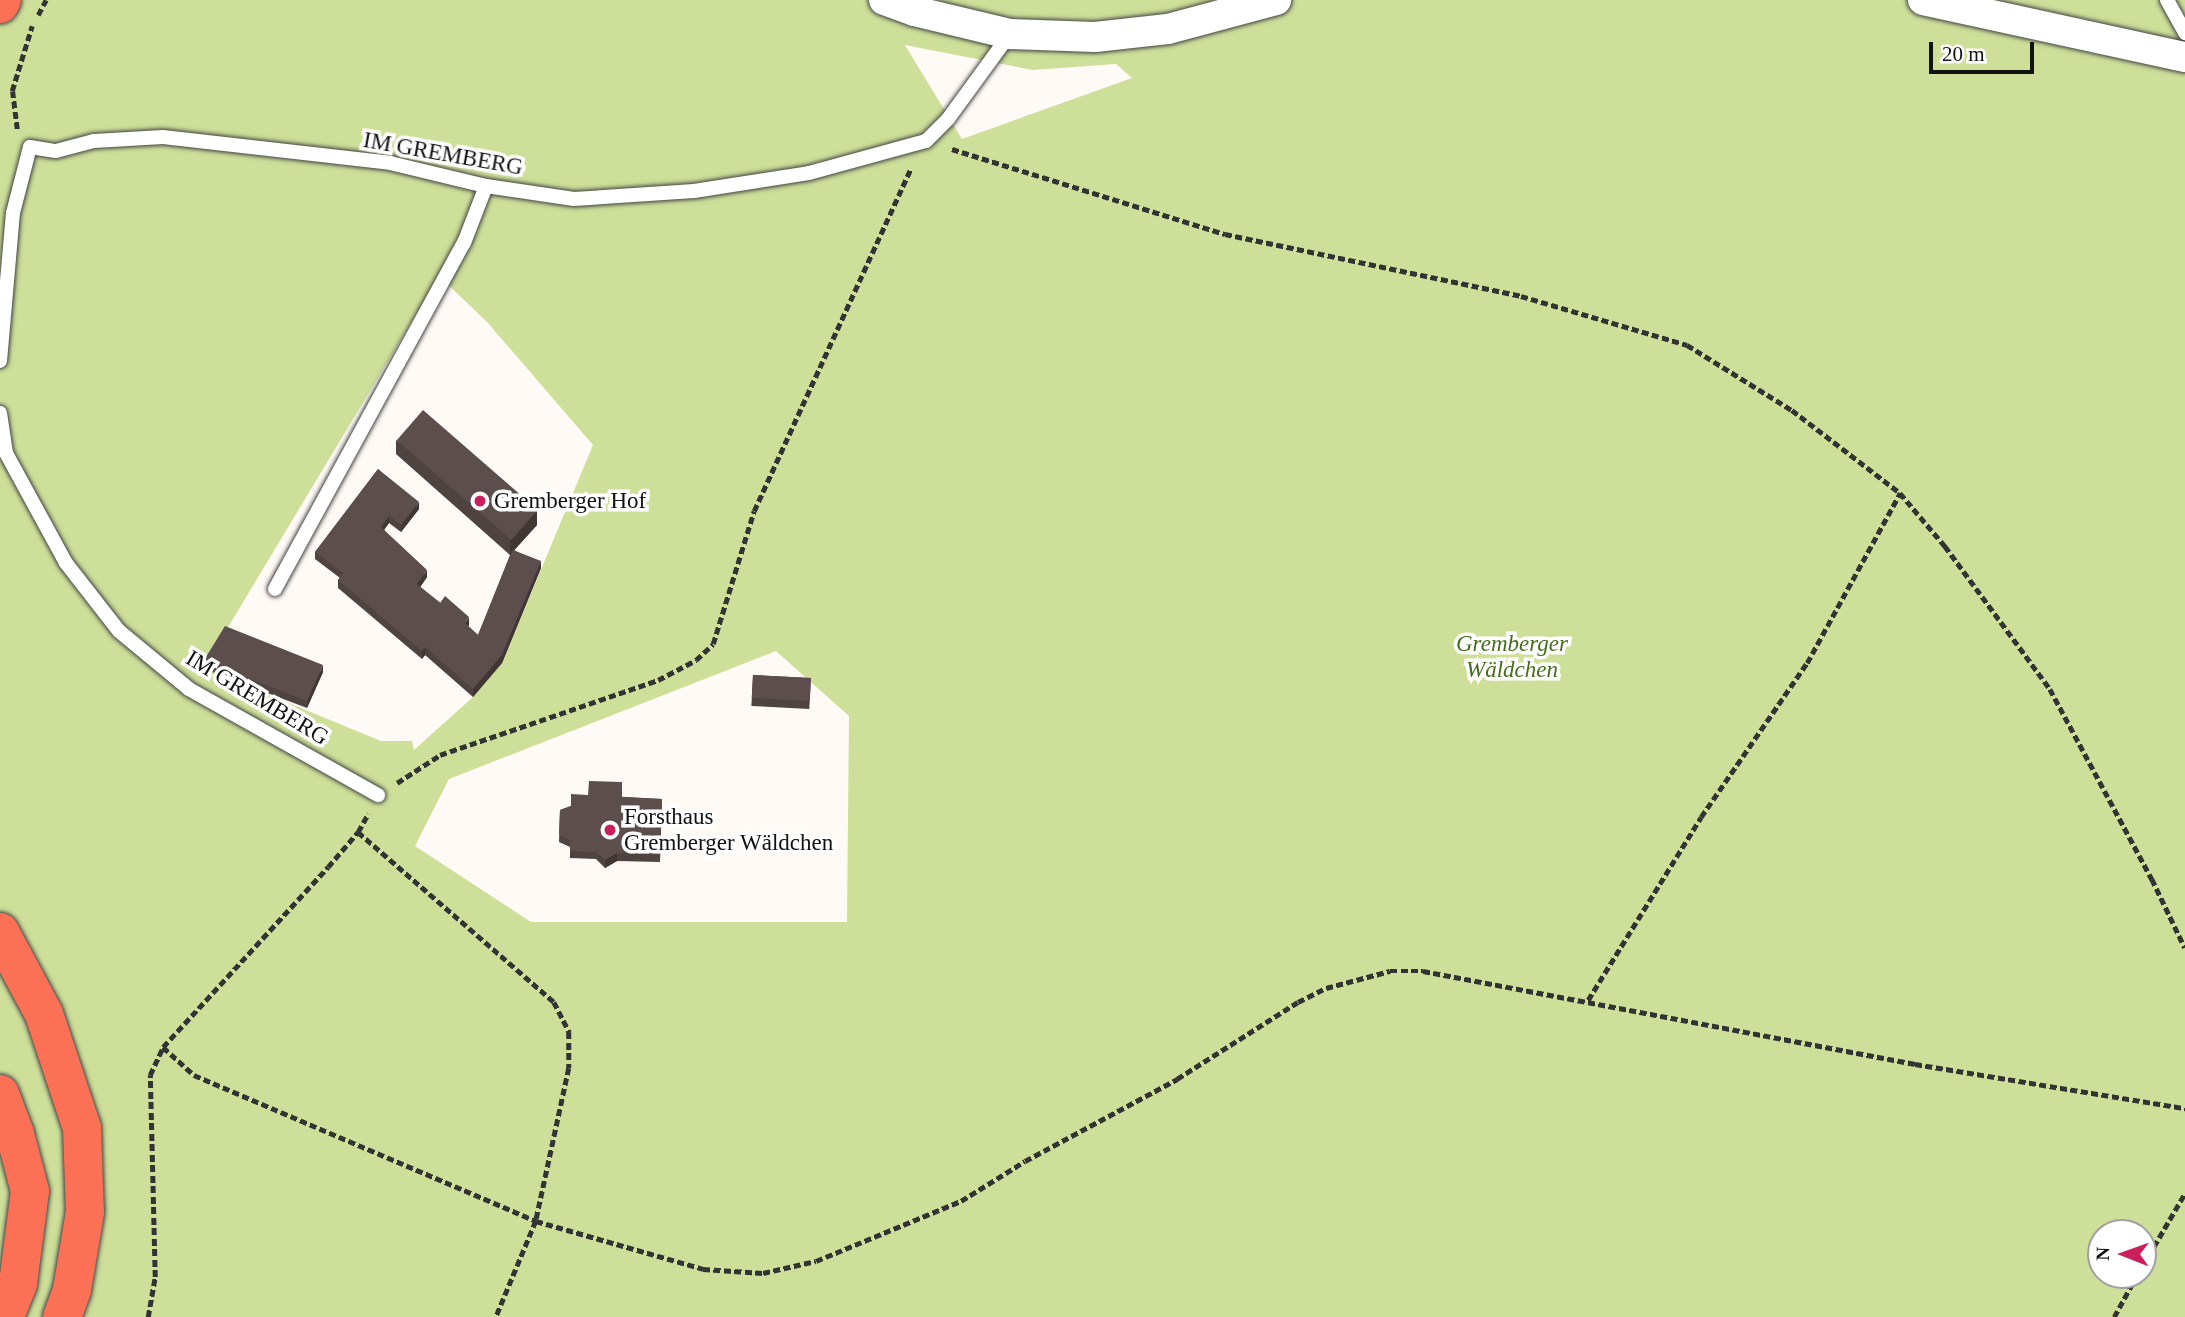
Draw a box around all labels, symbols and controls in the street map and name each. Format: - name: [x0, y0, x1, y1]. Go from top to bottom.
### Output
- scale bar: [1933, 28, 2038, 72]
- text: 20 m: [1942, 42, 1985, 66]
- street label: IM GREMBERG: [361, 126, 525, 182]
- place label: Gremberger Hof: [494, 487, 646, 515]
- marker: Gremberger Hof: [472, 493, 488, 509]
- park label: Gremberger Wäldchen: [1456, 630, 1568, 684]
- street label: IM GREMBERG: [181, 645, 333, 751]
- place label: Forsthaus Gremberger Wäldchen: [624, 803, 834, 857]
- marker: Forsthaus Gremberger Wäldchen: [602, 822, 618, 838]
- north arrow: [2087, 1219, 2157, 1289]
- text: N: [2092, 1247, 2113, 1261]

